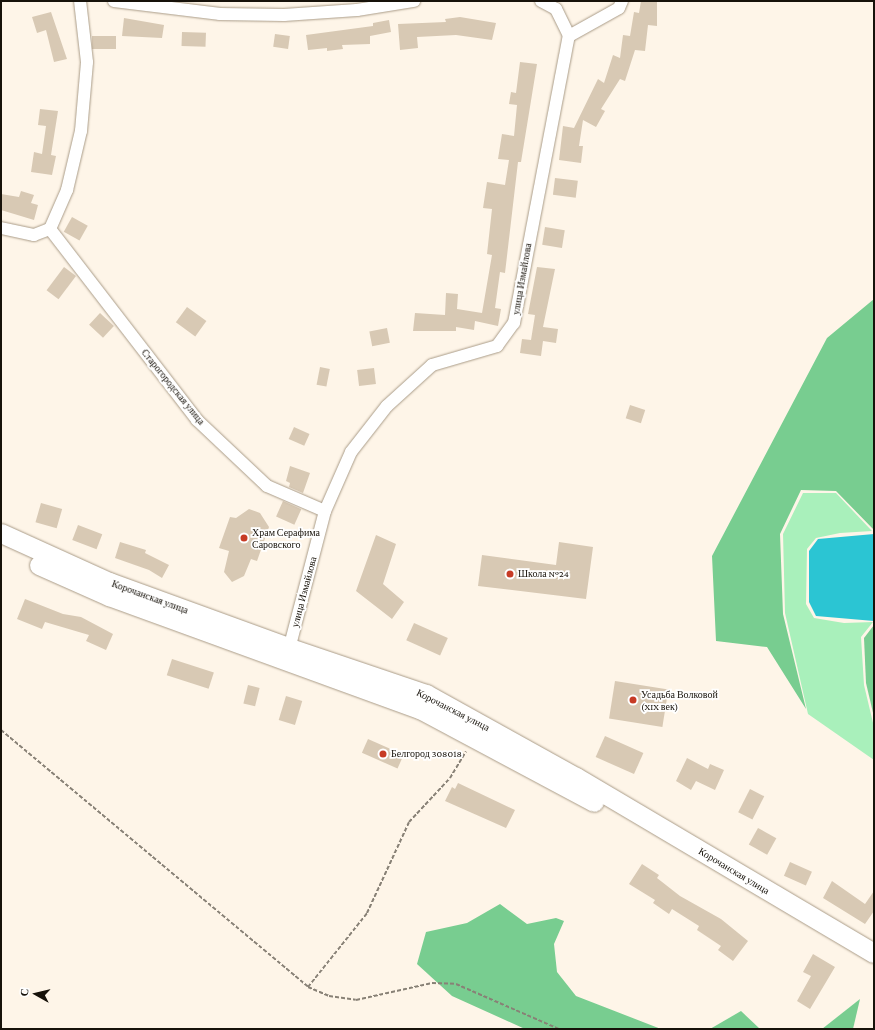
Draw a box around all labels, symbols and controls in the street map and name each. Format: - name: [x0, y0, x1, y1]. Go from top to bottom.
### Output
- street label: улица Измайлова: [510, 242, 534, 316]
- street label: Старогородская улица: [139, 347, 207, 427]
- place label: Храм Серафима Саровского: [252, 526, 320, 550]
- marker: Храм Серафима Саровского: [239, 533, 249, 543]
- street label: улица Измайлова: [289, 555, 319, 629]
- place label: Школа №24: [518, 568, 569, 580]
- marker: Школа №24: [505, 569, 515, 579]
- street label: Корочанская улица: [110, 578, 190, 616]
- street label: Корочанская улица: [414, 686, 492, 734]
- place label: Усадьба Волковой (XIX век): [641, 688, 718, 712]
- marker: Усадьба Волковой (XIX век): [628, 695, 638, 705]
- place label: Белгород 308018: [391, 748, 462, 760]
- marker: Белгород 308018: [378, 749, 388, 759]
- street label: Корочанская улица: [696, 845, 772, 897]
- north arrow: [16, 974, 56, 1014]
- text: С: [18, 988, 31, 997]

